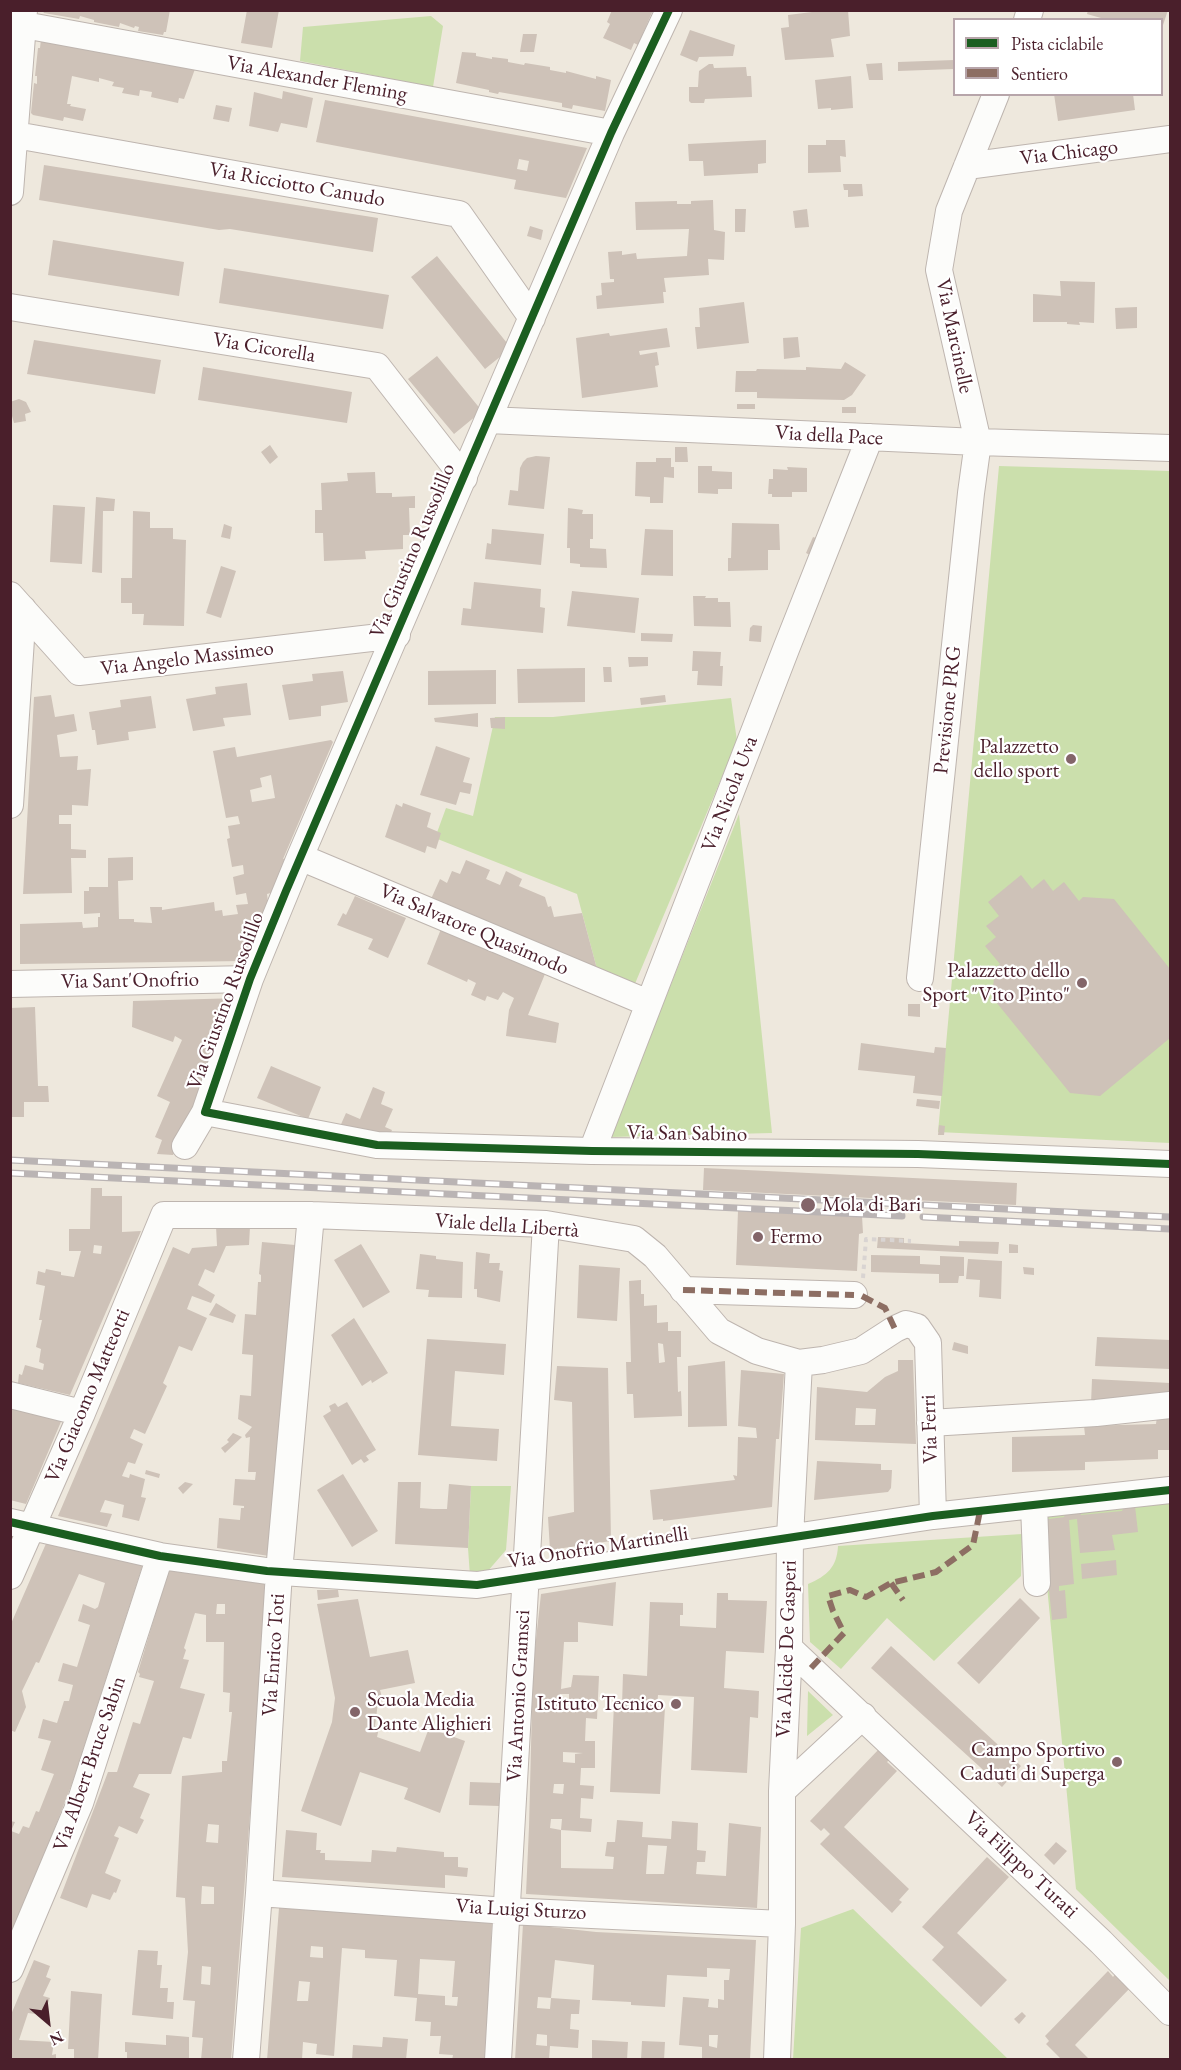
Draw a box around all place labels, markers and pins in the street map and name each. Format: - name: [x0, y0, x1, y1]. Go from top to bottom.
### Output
- place label: Palazzetto dello sport: [974, 734, 1059, 784]
- marker: Palazzetto dello sport: [1064, 752, 1078, 766]
- place label: Palazzetto dello Sport "Vito Pinto": [922, 958, 1070, 1008]
- marker: Palazzetto dello Sport "Vito Pinto": [1075, 976, 1089, 990]
- place label: Mola di Bari: [822, 1192, 921, 1218]
- marker: Mola di Bari: [799, 1196, 817, 1214]
- place label: Fermo: [770, 1224, 822, 1250]
- marker: Fermo: [751, 1230, 765, 1244]
- place label: Scuola Media Dante Alighieri: [367, 1687, 491, 1737]
- place label: Istituto Tecnico: [537, 1691, 664, 1717]
- marker: Istituto Tecnico: [669, 1697, 683, 1711]
- marker: Scuola Media Dante Alighieri: [348, 1705, 362, 1719]
- place label: Campo Sportivo Caduti di Superga: [960, 1737, 1105, 1787]
- marker: Campo Sportivo Caduti di Superga: [1110, 1755, 1124, 1769]

